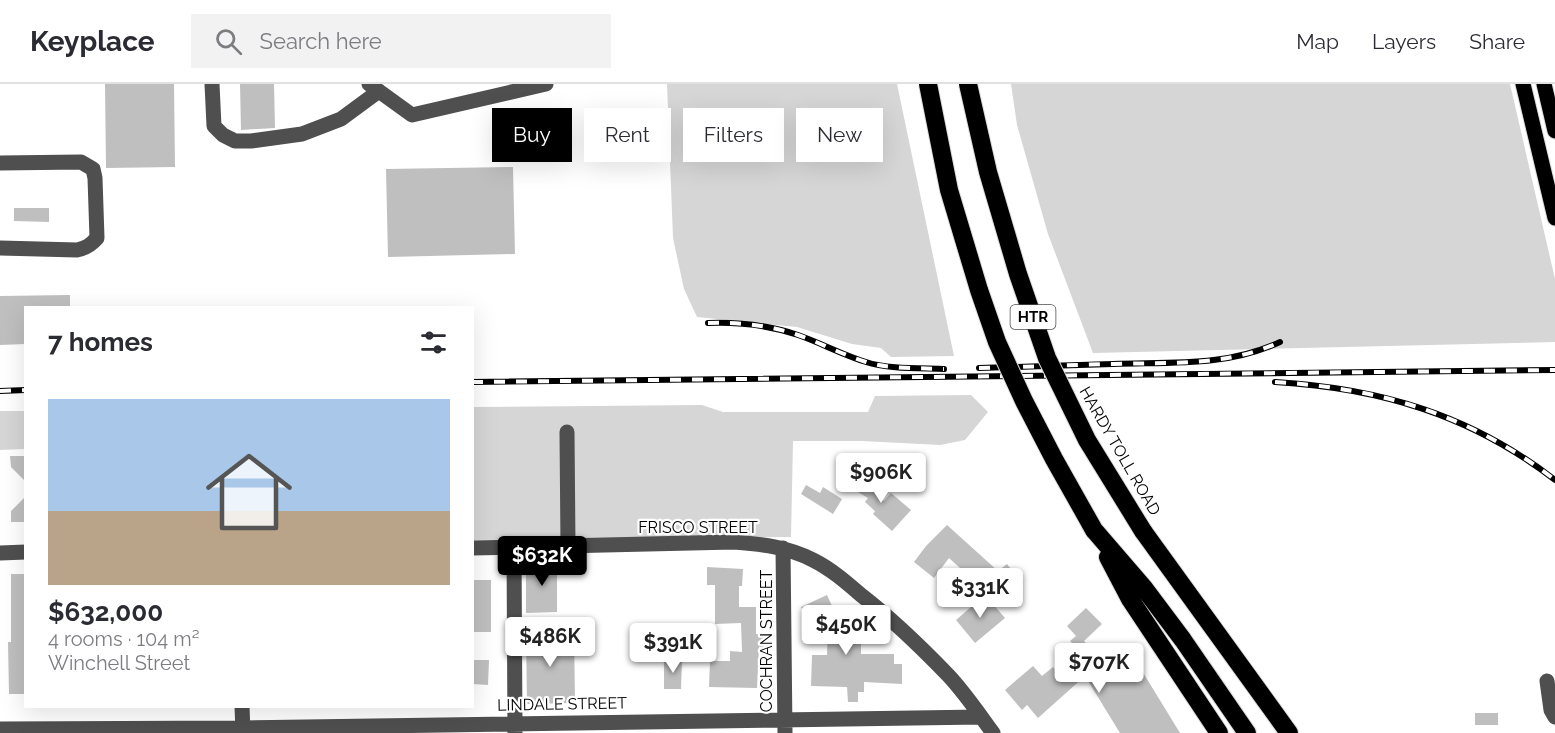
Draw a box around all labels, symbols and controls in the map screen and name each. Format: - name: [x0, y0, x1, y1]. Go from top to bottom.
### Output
- search box: [191, 14, 611, 68]
- text: Keyplace: [30, 25, 155, 58]
- icon: search: [212, 25, 245, 58]
- text: Search here: [260, 28, 382, 54]
- text: Map: [1296, 29, 1339, 54]
- text: Layers: [1372, 29, 1436, 54]
- text: Share: [1469, 29, 1525, 54]
- chip: Buy: [492, 108, 572, 162]
- chip: Rent: [584, 108, 671, 162]
- chip: Filters: [683, 108, 784, 162]
- chip: New: [796, 108, 883, 162]
- road number: HTR: [1010, 305, 1056, 329]
- icon: filters: [417, 326, 450, 359]
- text: 7 homes: [48, 327, 153, 357]
- street label: HARDY TOLL ROAD: [1075, 383, 1165, 519]
- icon: home: [195, 438, 303, 546]
- pin: $906K: [839, 453, 923, 504]
- text: $906K: [850, 460, 912, 484]
- street label: FRISCO STREET: [638, 518, 758, 537]
- pin: $632K: [500, 536, 584, 587]
- text: $632K: [512, 543, 572, 567]
- pin: $331K: [938, 568, 1022, 619]
- street label: COCHRAN STREET: [757, 570, 776, 712]
- text: $331K: [951, 575, 1009, 599]
- text: $632,000: [48, 597, 163, 627]
- pin: $450K: [804, 605, 888, 656]
- text: $450K: [816, 612, 876, 636]
- pin: $486K: [508, 617, 592, 668]
- pin: $391K: [631, 623, 715, 674]
- text: $486K: [519, 624, 581, 648]
- text: 4 rooms · 104 m²: [48, 627, 200, 651]
- text: $391K: [644, 630, 702, 654]
- pin: $707K: [1057, 643, 1141, 694]
- text: $707K: [1069, 650, 1129, 674]
- text: Winchell Street: [48, 651, 190, 675]
- street label: LINDALE STREET: [497, 693, 627, 715]

